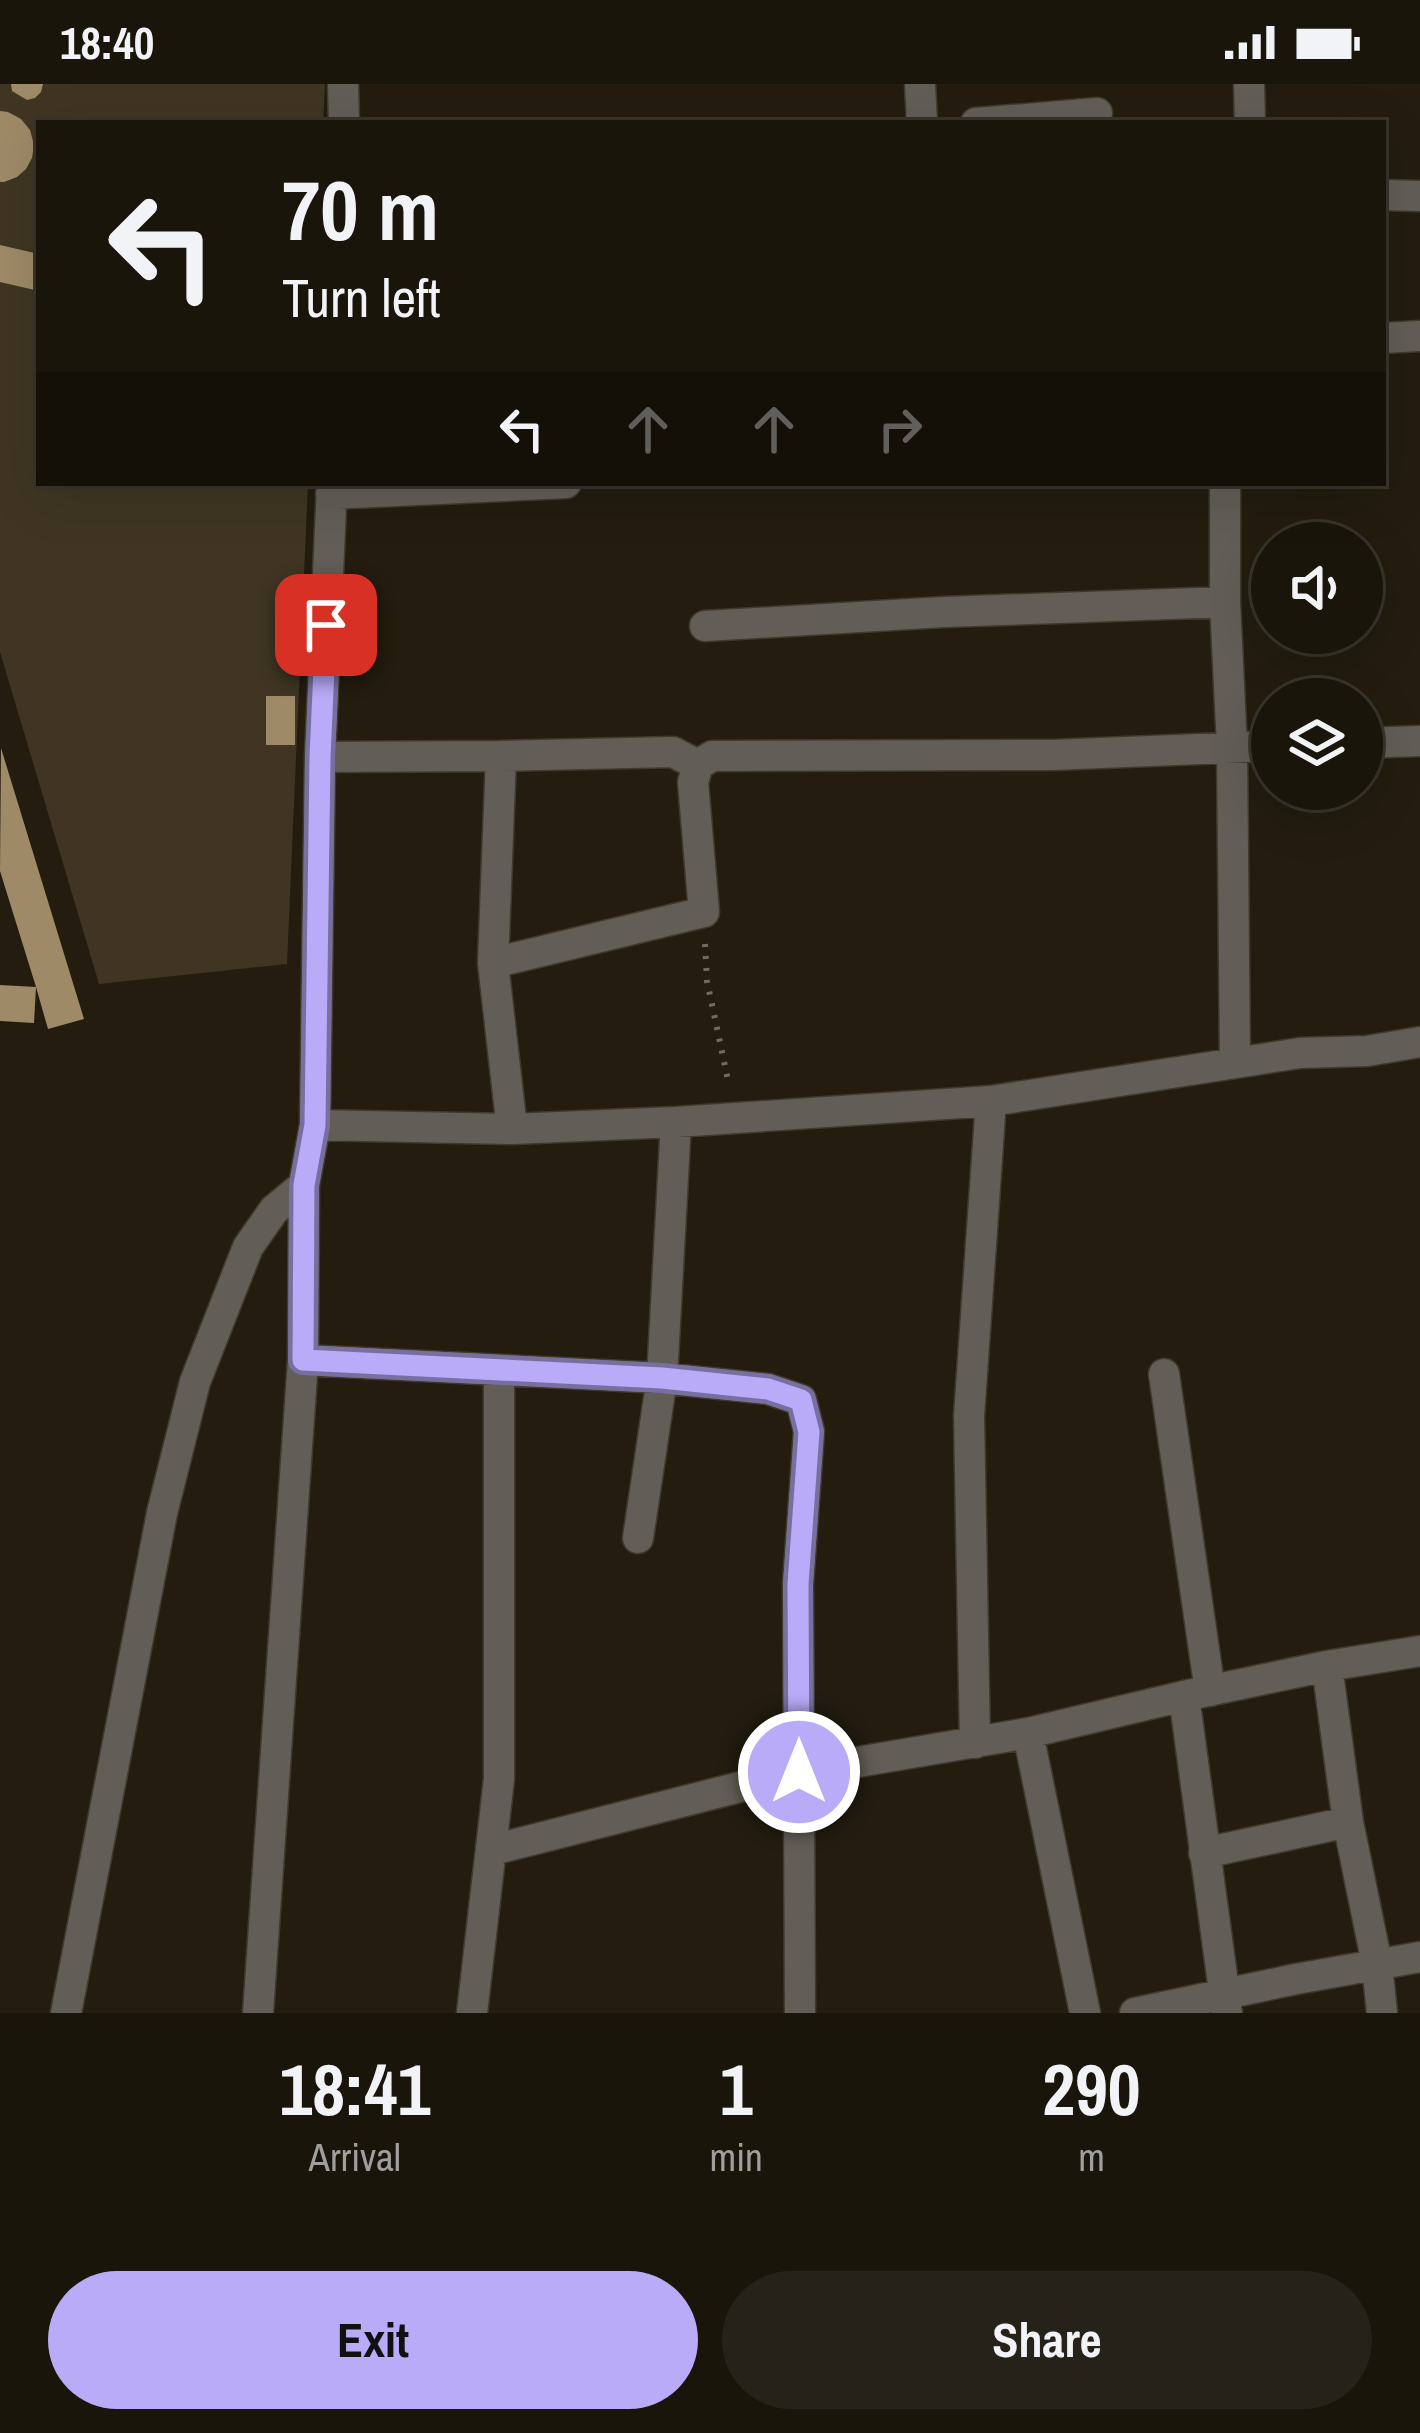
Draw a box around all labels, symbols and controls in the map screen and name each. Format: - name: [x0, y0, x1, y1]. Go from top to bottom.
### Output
- text: 18:40: [60, 12, 154, 73]
- text: 70 m: [282, 153, 439, 266]
- icon: left: [84, 168, 240, 324]
- text: Turn left: [282, 261, 441, 334]
- icon: left: [489, 396, 555, 462]
- icon: ahead: [615, 396, 681, 462]
- icon: ahead: [741, 396, 807, 462]
- icon: right: [867, 396, 933, 462]
- map controls: [1251, 522, 1383, 810]
- button: sound: [1251, 522, 1383, 654]
- pin: [275, 574, 377, 676]
- icon: arrive: [293, 592, 359, 658]
- button: layers: [1251, 678, 1383, 810]
- position arrow: [736, 1709, 862, 1835]
- text: 18:41: [279, 2040, 430, 2137]
- text: 1: [720, 2040, 753, 2137]
- text: 290: [1042, 2040, 1141, 2137]
- text: Arrival: [309, 2131, 401, 2183]
- text: min: [710, 2131, 763, 2183]
- text: m: [1078, 2131, 1105, 2183]
- button: Exit: [48, 2271, 698, 2409]
- button: Share: [722, 2271, 1372, 2409]

